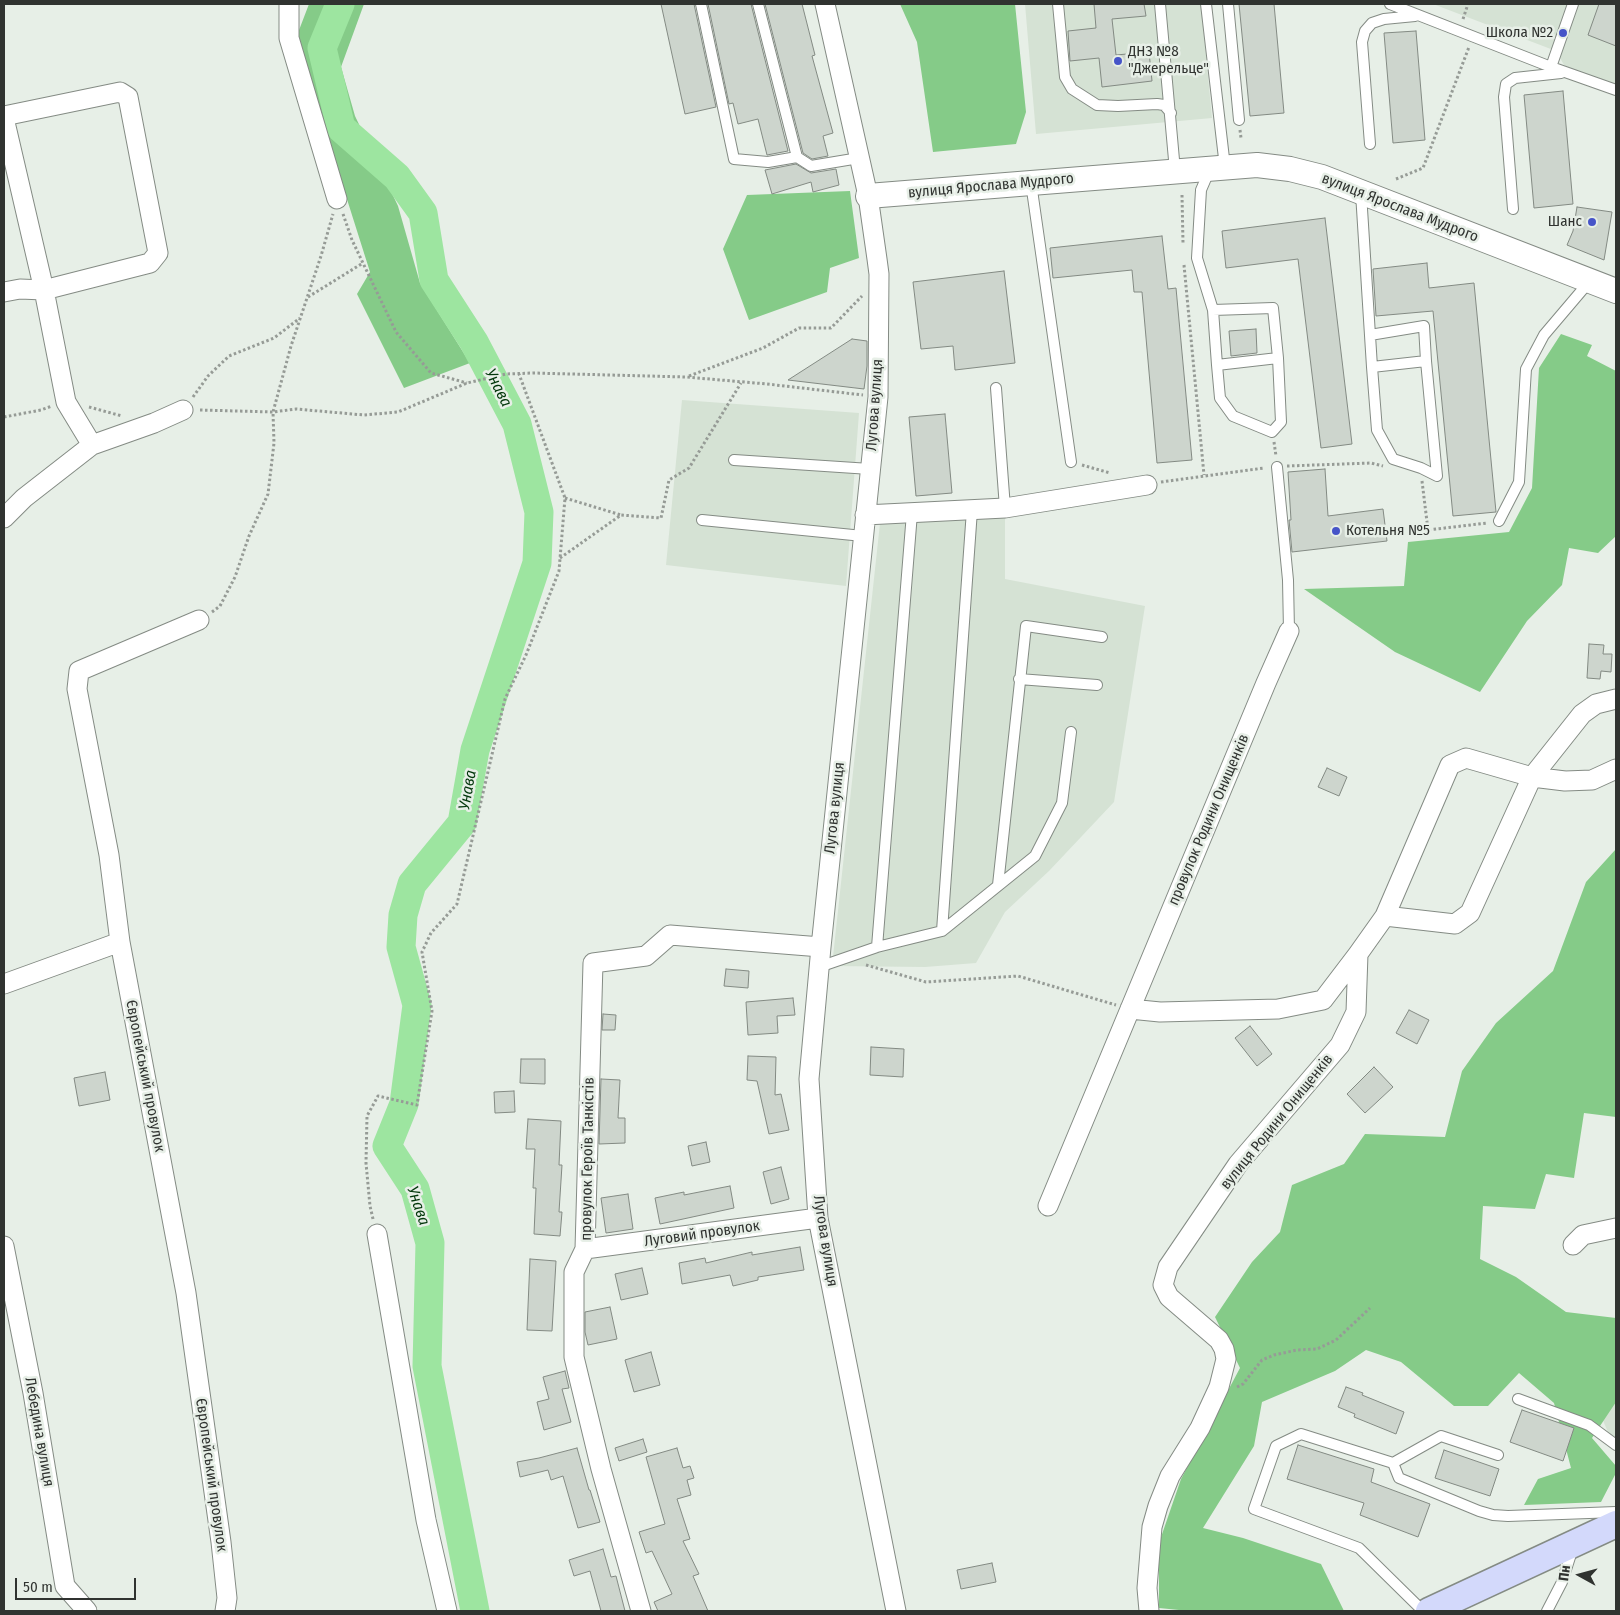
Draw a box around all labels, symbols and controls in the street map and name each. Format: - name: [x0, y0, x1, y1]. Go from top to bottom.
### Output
- place label: Школа №2: [1486, 24, 1553, 42]
- marker: Школа №2: [1557, 27, 1569, 39]
- place label: ДНЗ №8 "Джерельце": [1128, 43, 1209, 78]
- marker: ДНЗ №8 "Джерельце": [1112, 55, 1124, 67]
- street label: вулиця Ярослава Мудрого: [907, 170, 1075, 202]
- street label: вулиця Ярослава Мудрого: [1319, 170, 1481, 246]
- place label: Шанс: [1548, 213, 1582, 231]
- marker: Шанс: [1586, 216, 1598, 228]
- street label: Лугова вулиця: [863, 358, 887, 452]
- water label: Унава: [480, 366, 516, 410]
- place label: Котельня №5: [1346, 522, 1430, 540]
- marker: Котельня №5: [1330, 525, 1342, 537]
- street label: провулок Родини Онищенків: [1165, 732, 1253, 908]
- street label: Лугова вулиця: [821, 761, 849, 855]
- water label: Унава: [455, 769, 481, 811]
- street label: Європейський провулок: [121, 998, 169, 1154]
- street label: вулиця Родини Онищенків: [1217, 1051, 1337, 1193]
- street label: провулок Героїв Танкістів: [578, 1077, 598, 1241]
- water label: Унава: [402, 1184, 434, 1228]
- street label: Лугова вулиця: [809, 1194, 841, 1288]
- street label: Луговий провулок: [643, 1217, 761, 1251]
- street label: Лебедина вулиця: [21, 1376, 57, 1488]
- street label: Європейський провулок: [191, 1397, 231, 1553]
- north arrow: [1555, 1550, 1605, 1600]
- text: Пн: [1555, 1564, 1574, 1582]
- scale bar: [18, 1568, 139, 1600]
- text: 50 m: [23, 1578, 53, 1596]

